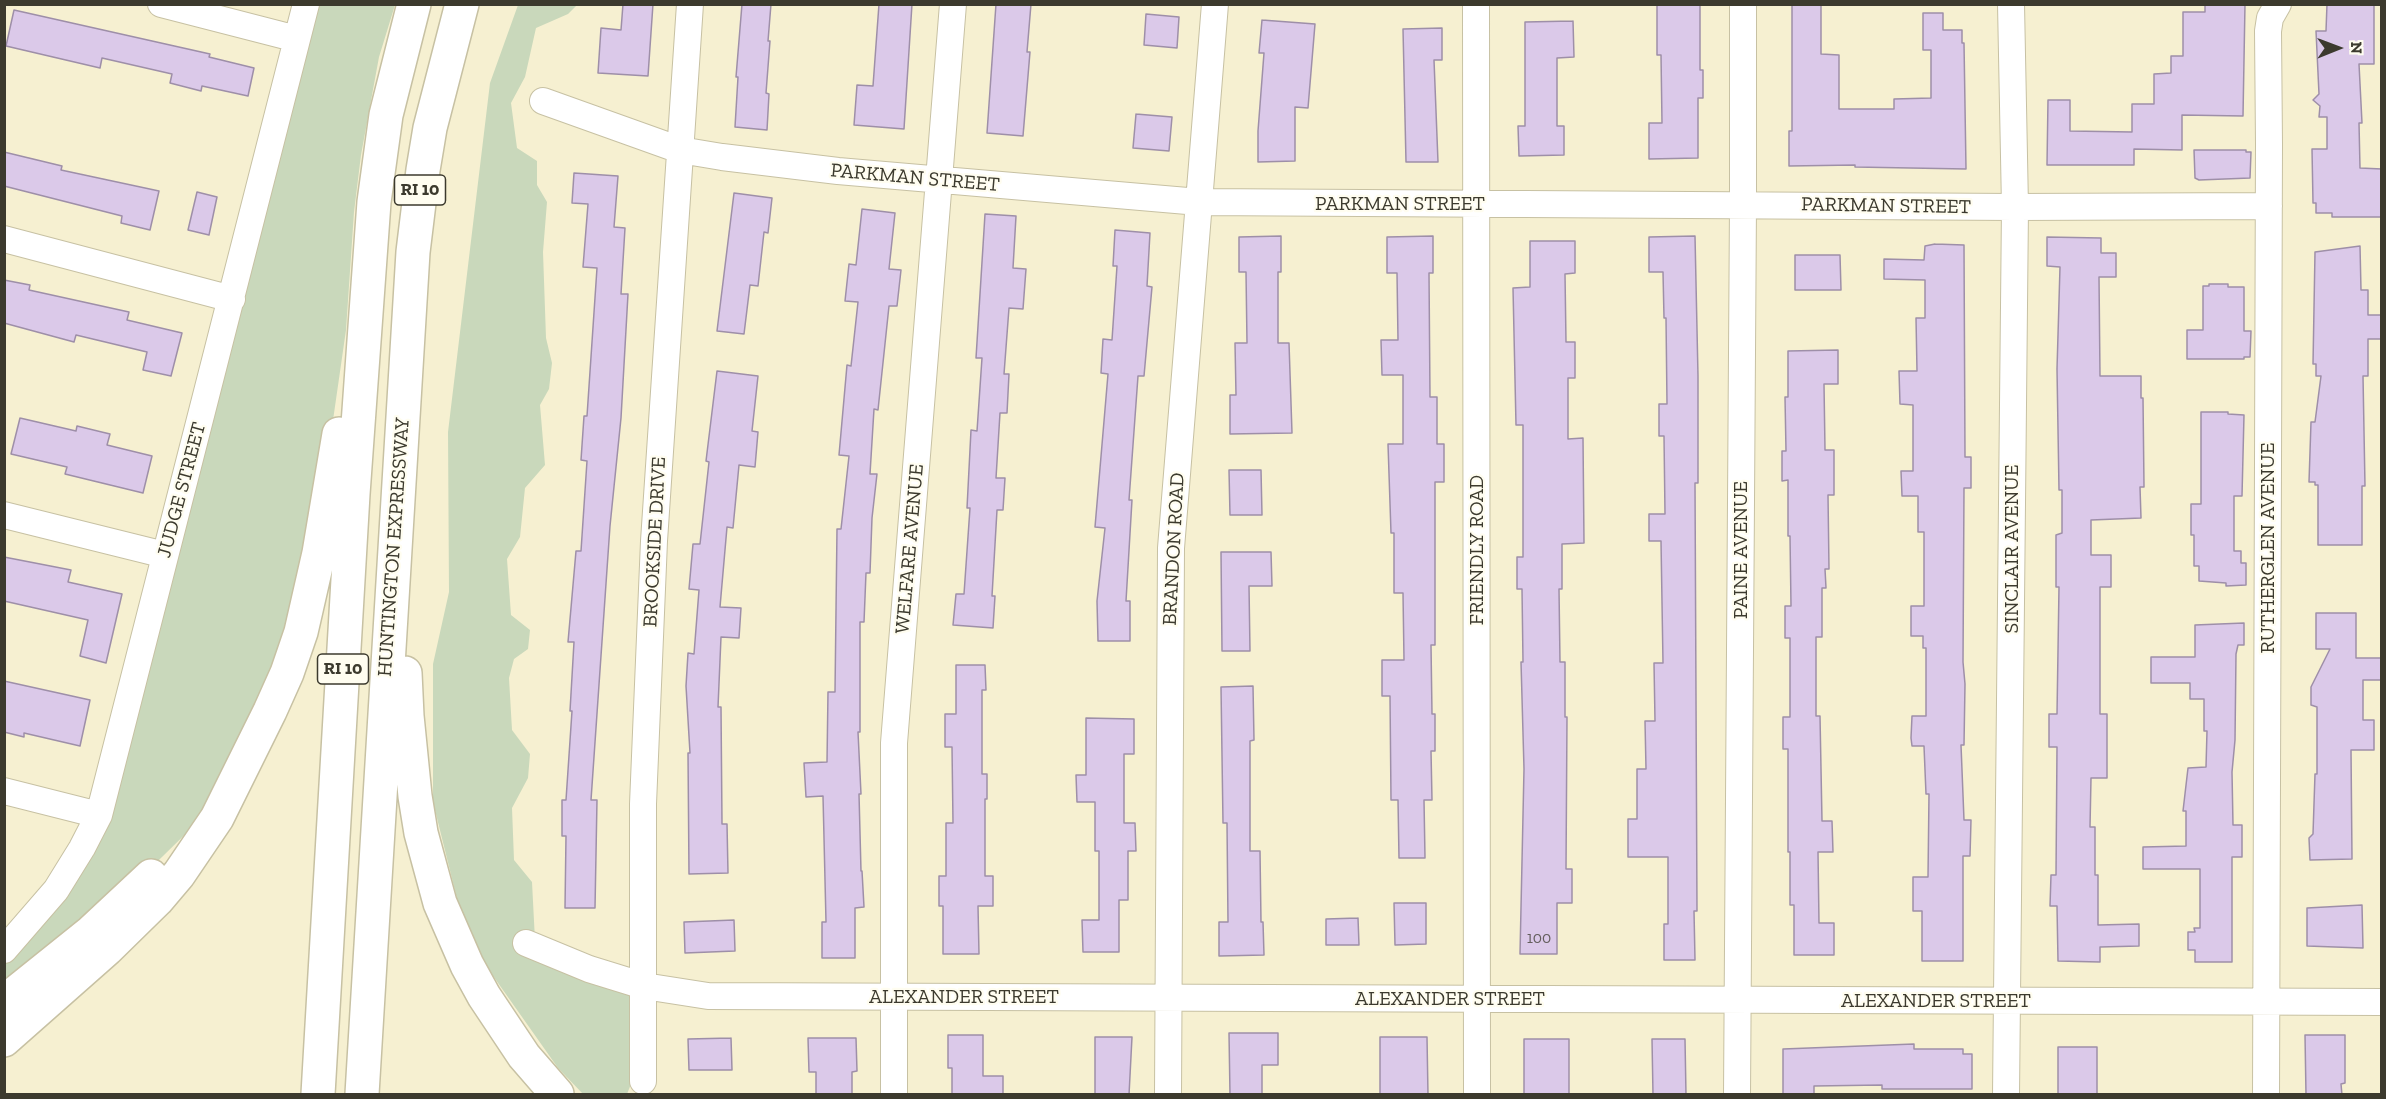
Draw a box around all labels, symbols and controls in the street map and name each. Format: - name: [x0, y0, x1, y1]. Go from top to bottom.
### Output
- north arrow: [2308, 18, 2368, 78]
- text: N: [2347, 41, 2366, 54]
- street label: PARKMAN STREET: [829, 159, 1001, 197]
- road number: RI 10: [394, 175, 446, 205]
- street label: PARKMAN STREET: [1315, 192, 1485, 216]
- street label: PARKMAN STREET: [1801, 193, 1971, 219]
- street label: HUNTINGTON EXPRESSWAY: [373, 417, 415, 677]
- street label: JUDGE STREET: [152, 420, 212, 560]
- street label: RUTHERGLEN AVENUE: [2256, 443, 2280, 653]
- street label: BROOKSIDE DRIVE: [639, 456, 671, 628]
- street label: WELFARE AVENUE: [891, 463, 929, 635]
- street label: SINCLAIR AVENUE: [2000, 465, 2024, 633]
- street label: BRANDON ROAD: [1158, 472, 1190, 626]
- street label: FRIENDLY ROAD: [1465, 475, 1489, 625]
- street label: PAINE AVENUE: [1729, 481, 1753, 619]
- road number: RI 10: [318, 654, 368, 684]
- house number: 100: [1527, 928, 1551, 948]
- street label: ALEXANDER STREET: [869, 985, 1059, 1009]
- street label: ALEXANDER STREET: [1355, 987, 1545, 1011]
- street label: ALEXANDER STREET: [1841, 989, 2031, 1013]

